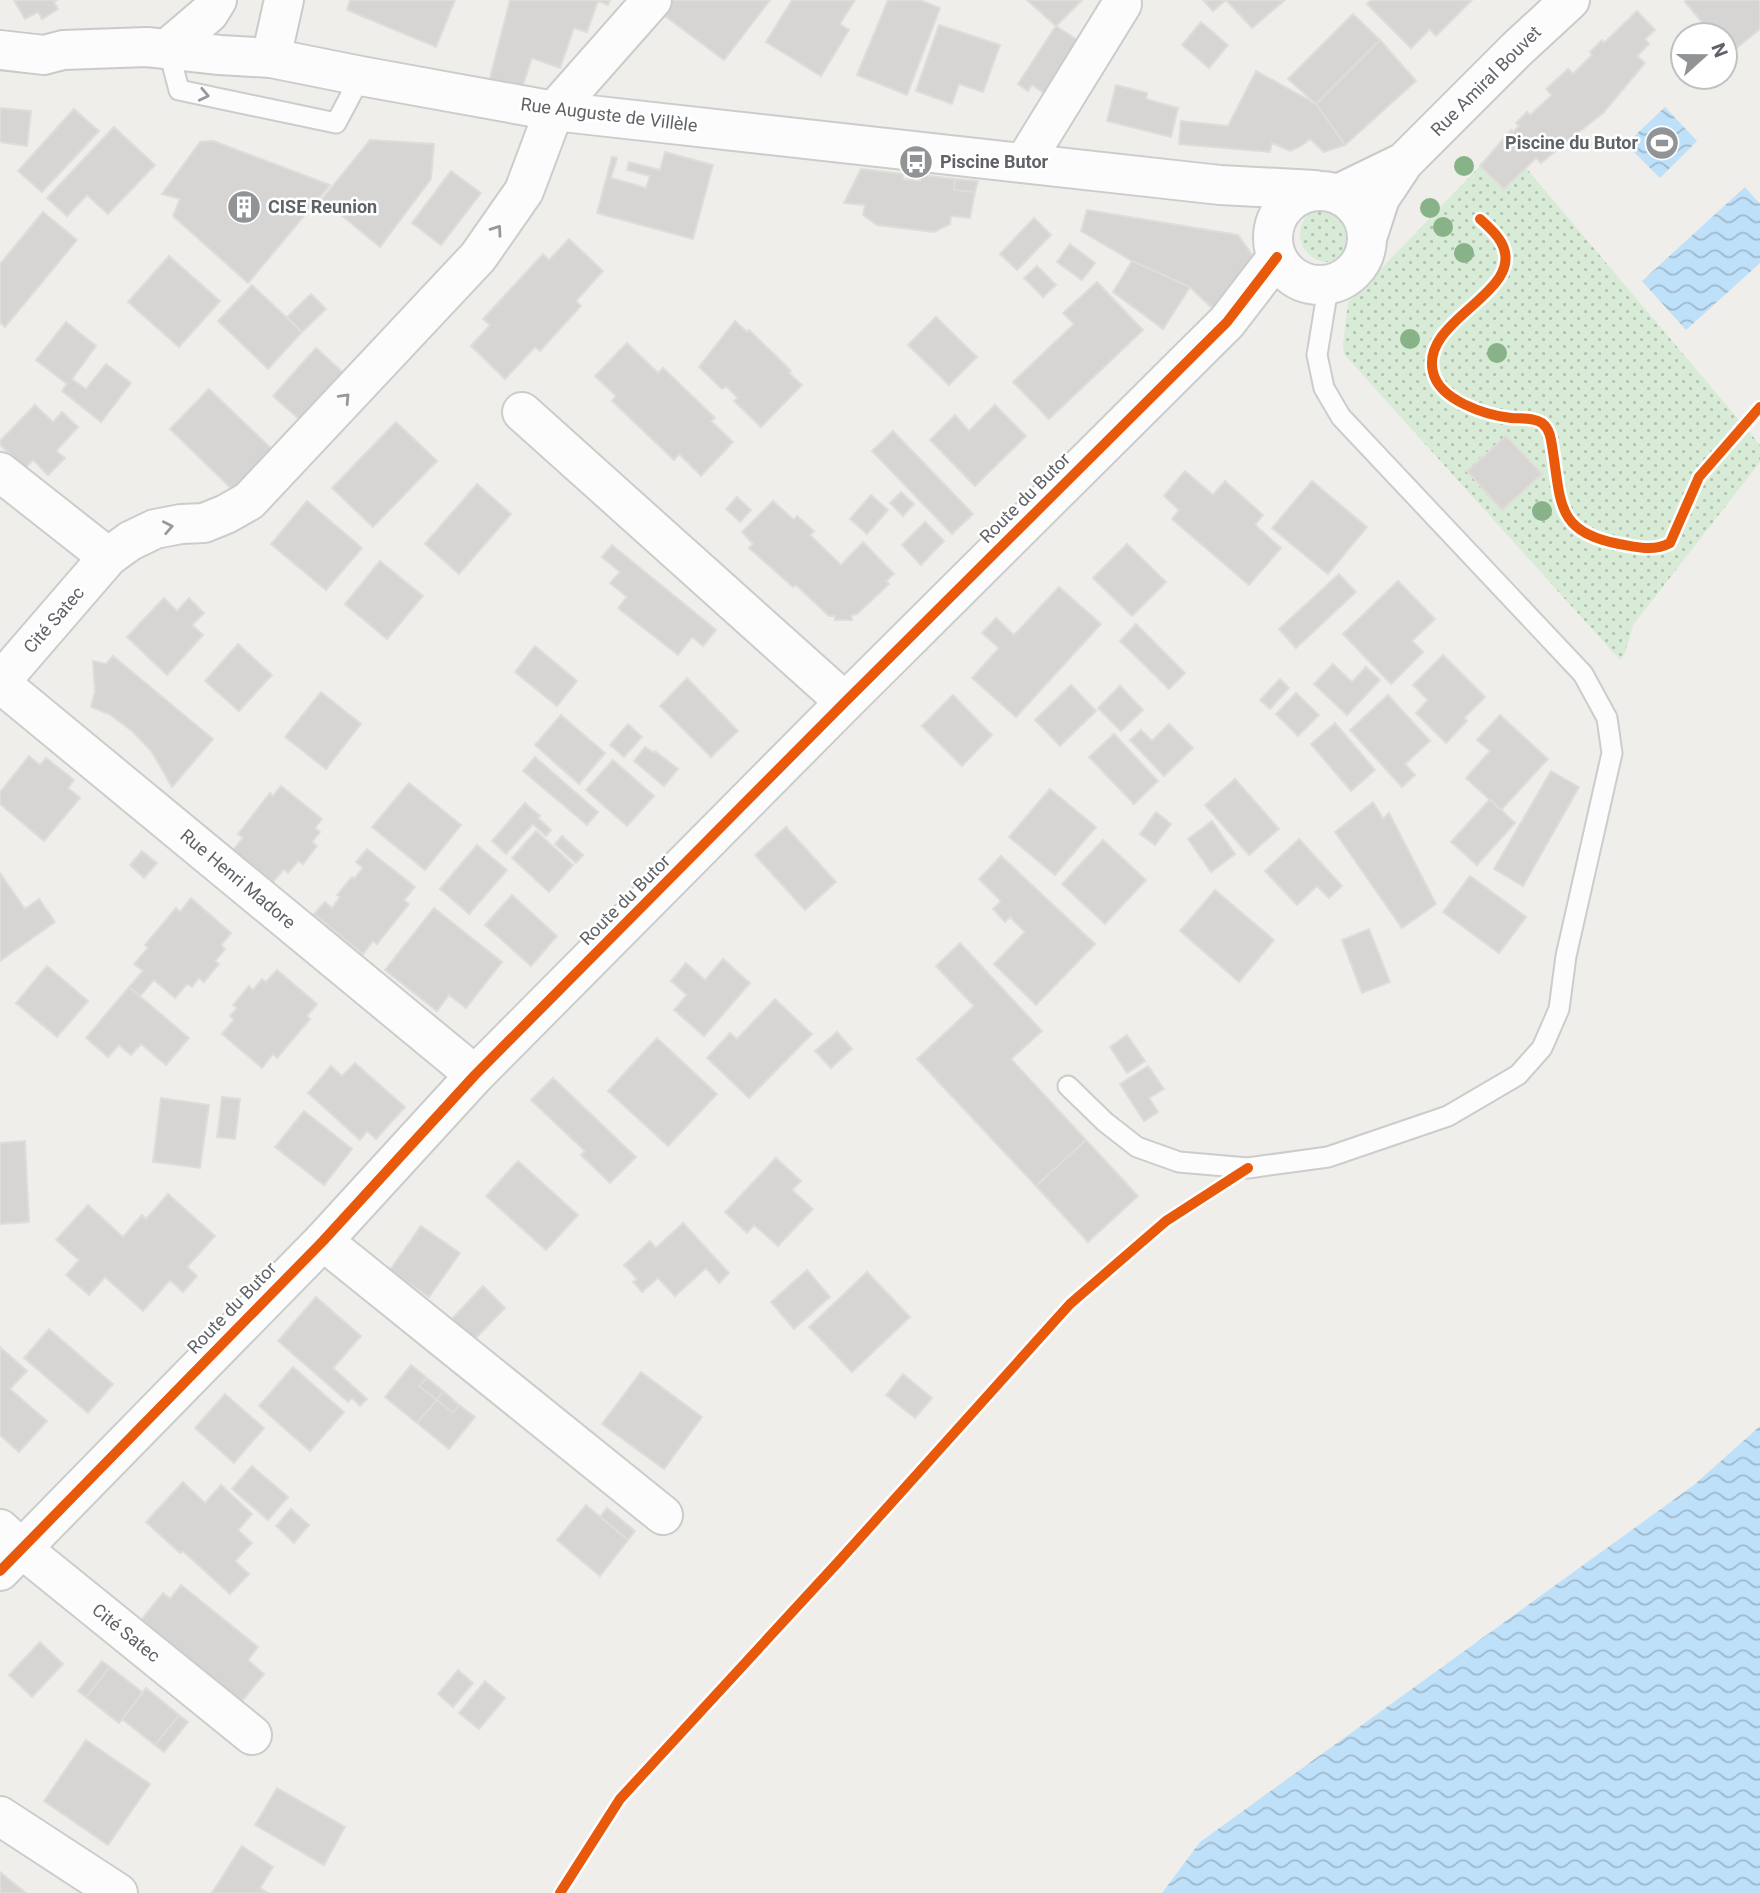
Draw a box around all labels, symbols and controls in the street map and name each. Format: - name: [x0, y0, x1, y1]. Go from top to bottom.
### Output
- street label: Rue Amiral Bouvet: [1426, 21, 1545, 140]
- north arrow: [1669, 21, 1739, 91]
- text: N: [1706, 40, 1733, 60]
- one-way arrow: [198, 87, 210, 102]
- street label: Rue Auguste de Villèle: [519, 93, 699, 136]
- sports icon: Piscine du Butor: [1643, 124, 1681, 162]
- place label: Piscine du Butor: [1505, 132, 1638, 153]
- bus stop icon: Piscine Butor: [897, 143, 935, 181]
- place label: Piscine Butor: [940, 151, 1049, 172]
- building icon: CISE Reunion: [225, 188, 263, 226]
- place label: CISE Reunion: [268, 196, 377, 217]
- one-way arrow: [489, 225, 501, 238]
- one-way arrow: [337, 393, 350, 406]
- street label: Route du Butor: [975, 448, 1074, 547]
- one-way arrow: [162, 520, 174, 535]
- street label: Cité Satec: [19, 582, 88, 657]
- street label: Rue Henri Madore: [177, 824, 300, 933]
- street label: Route du Butor: [575, 850, 674, 949]
- street label: Route du Butor: [183, 1258, 281, 1358]
- street label: Cité Satec: [88, 1599, 165, 1666]

